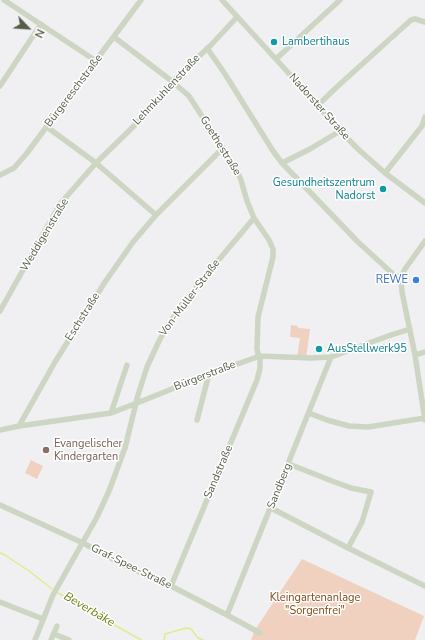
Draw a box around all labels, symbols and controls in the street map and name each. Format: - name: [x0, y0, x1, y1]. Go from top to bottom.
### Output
- north arrow: [8, 8, 48, 48]
- text: N: [31, 26, 48, 40]
- place label: Lambertihaus: [282, 35, 350, 49]
- marker: Lambertihaus: [269, 37, 279, 47]
- street label: Bürgereschstraße: [42, 52, 106, 130]
- street label: Lehmkuhlenstraße: [131, 52, 203, 128]
- street label: Nadorster Straße: [286, 71, 352, 143]
- street label: Goethestraße: [197, 114, 243, 178]
- place label: Gesundheitszentrum Nadorst: [273, 176, 375, 202]
- marker: Gesundheitszentrum Nadorst: [378, 184, 388, 194]
- street label: Weddigenstraße: [18, 196, 72, 274]
- street label: Von-Müller-Straße: [157, 257, 223, 339]
- place label: REWE: [376, 273, 408, 287]
- marker: REWE: [411, 275, 421, 285]
- street label: Eschstraße: [63, 290, 103, 344]
- place label: AusStellwerk95: [327, 342, 407, 356]
- marker: AusStellwerk95: [314, 344, 324, 354]
- street label: Bürgerstraße: [172, 358, 238, 394]
- place label: Evangelischer Kindergarten: [54, 437, 122, 463]
- street label: Sandstraße: [202, 443, 236, 501]
- marker: Evangelischer Kindergarten: [41, 445, 51, 455]
- street label: Sandberg: [265, 461, 295, 511]
- street label: Graf-Spee-Straße: [89, 542, 173, 592]
- water label: Beverbäke: [61, 590, 117, 630]
- park label: Kleingartenanlage "Sorgenfrei": [270, 591, 360, 617]

